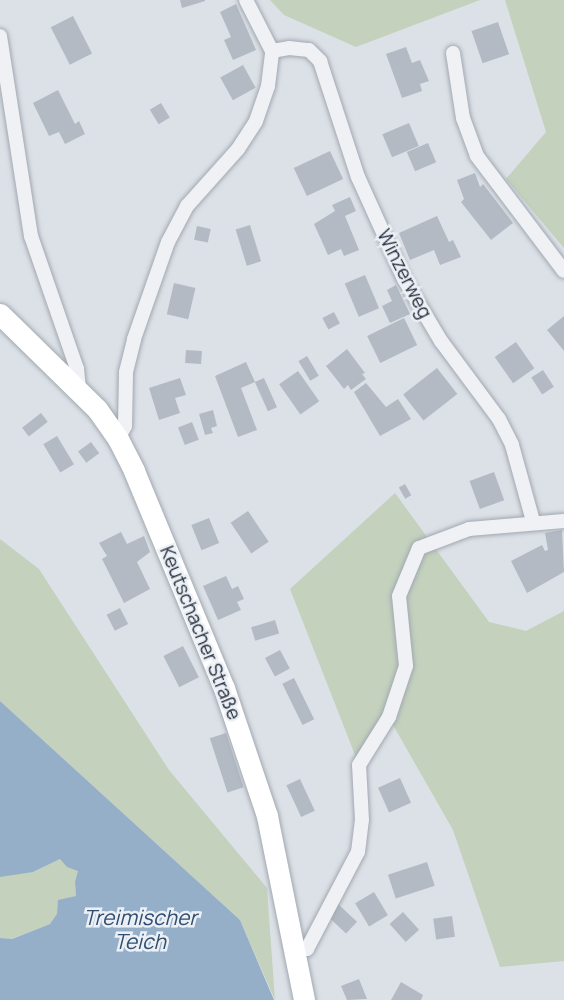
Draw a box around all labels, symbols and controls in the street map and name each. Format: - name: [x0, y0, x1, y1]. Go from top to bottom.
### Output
- street label: Winzerweg: [372, 226, 436, 322]
- street label: Keutschacher Straße: [155, 543, 245, 723]
- water label: Treimischer Teich: [83, 904, 197, 954]

